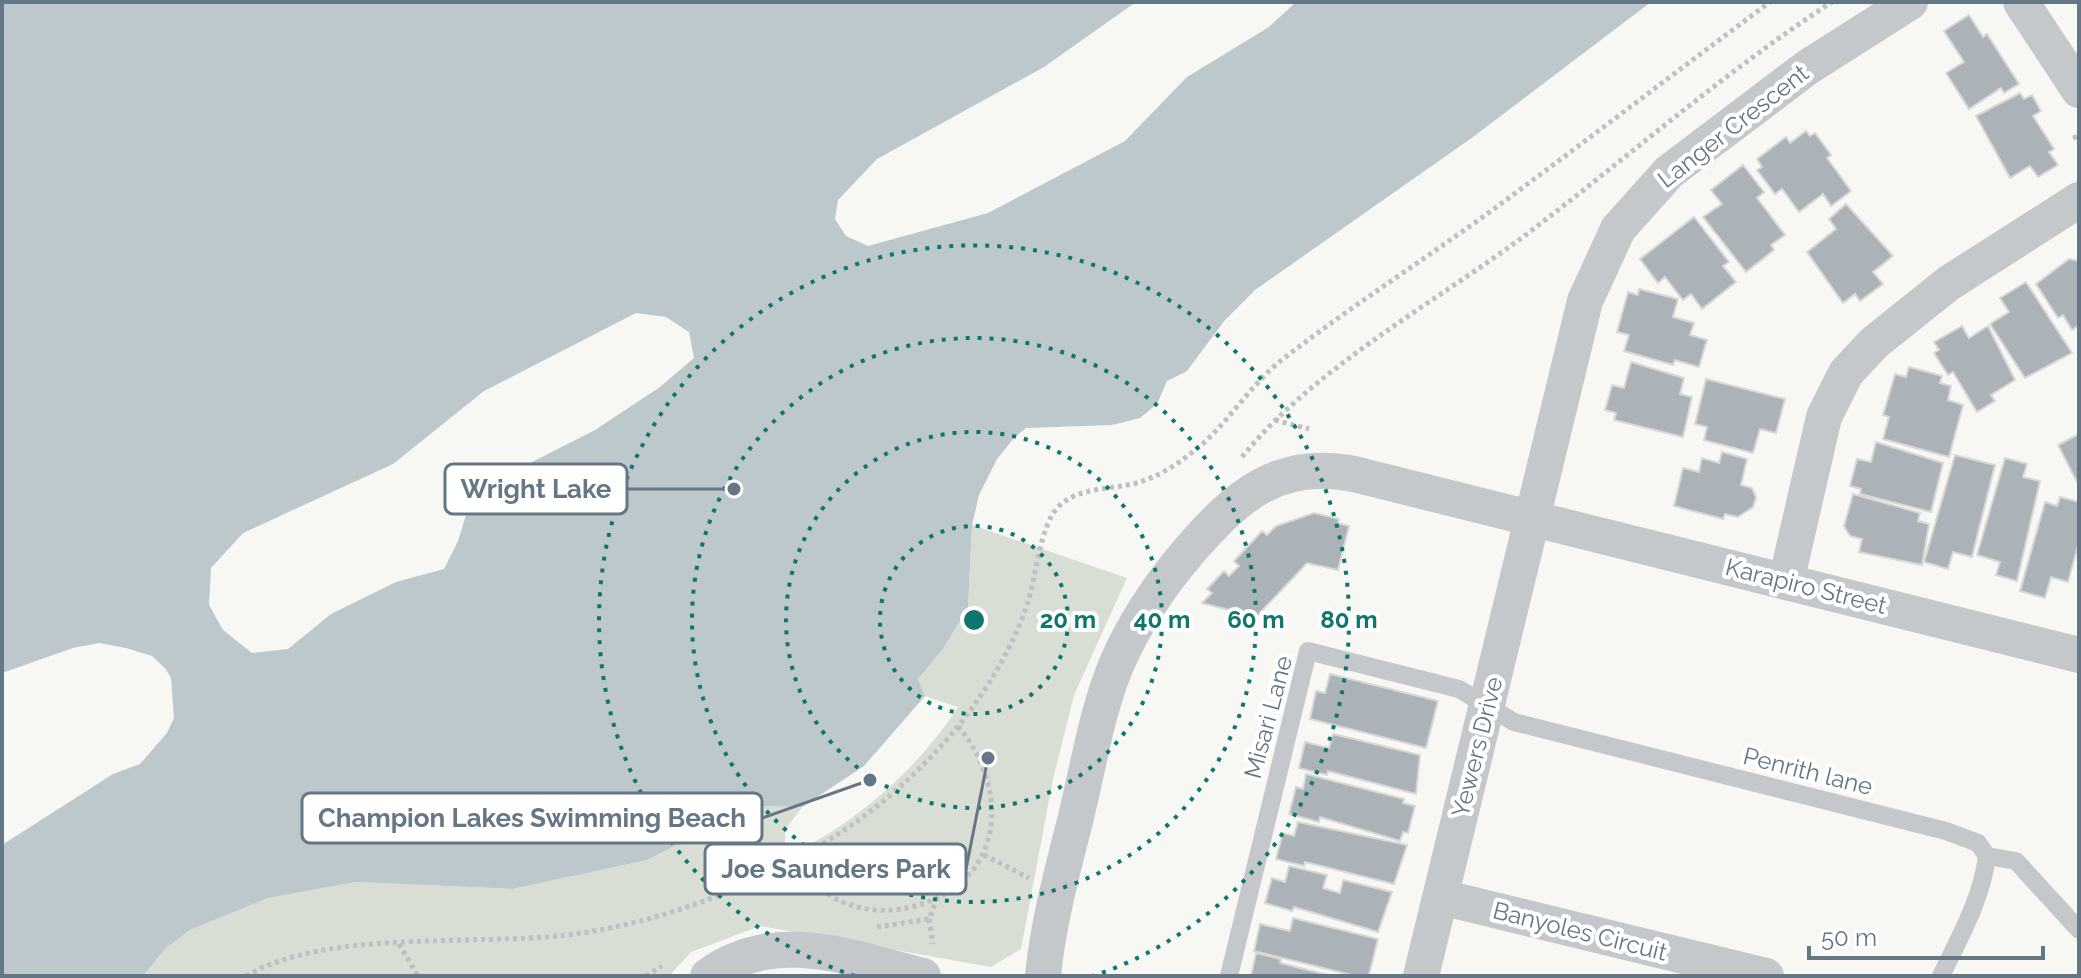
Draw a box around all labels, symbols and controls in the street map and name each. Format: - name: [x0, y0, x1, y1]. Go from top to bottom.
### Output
- street label: Langer Crescent: [1652, 58, 1814, 194]
- callout: Wright Lake: [445, 464, 627, 514]
- text: Wright Lake: [461, 474, 612, 504]
- street label: Karapiro Street: [1722, 552, 1890, 620]
- text: 20 m: [1040, 605, 1096, 634]
- text: 40 m: [1134, 605, 1190, 634]
- text: 60 m: [1227, 605, 1285, 634]
- text: 80 m: [1320, 605, 1378, 634]
- centre of rings: [960, 606, 988, 634]
- street label: Misari Lane: [1238, 652, 1298, 782]
- street label: Yewers Drive: [1446, 674, 1508, 820]
- street label: Penrith lane: [1740, 741, 1876, 801]
- callout: Champion Lakes Swimming Beach: [302, 793, 762, 843]
- text: Champion Lakes Swimming Beach: [318, 803, 746, 833]
- callout: Joe Saunders Park: [705, 844, 966, 894]
- text: Joe Saunders Park: [721, 854, 951, 884]
- street label: Banyoles Circuit: [1490, 895, 1670, 967]
- scale bar: [1809, 910, 2043, 960]
- text: 50 m: [1821, 923, 1877, 952]

